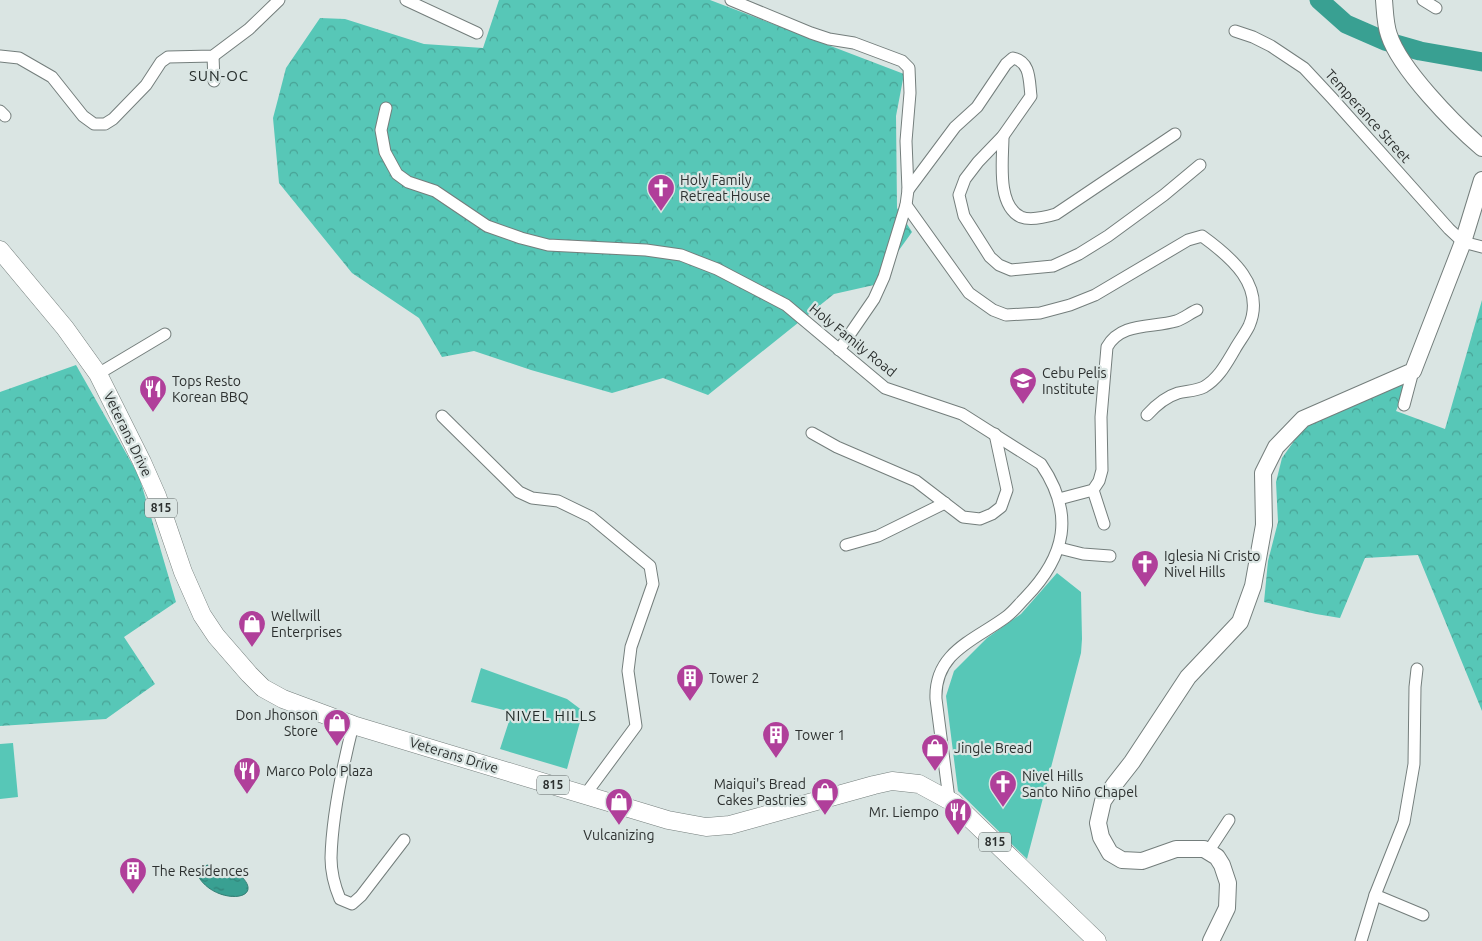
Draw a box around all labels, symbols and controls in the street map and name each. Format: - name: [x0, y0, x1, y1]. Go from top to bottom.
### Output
- street label: Temperance Street: [1322, 66, 1414, 166]
- district label: SUN-OC: [189, 67, 249, 84]
- place label: Holy Family Retreat House: [680, 172, 771, 204]
- church icon: Holy Family Retreat House: [646, 173, 676, 212]
- street label: Holy Family Road: [806, 300, 900, 380]
- place label: Cebu Pelis Institute: [1042, 365, 1107, 397]
- school or university icon: Cebu Pelis Institute: [1008, 366, 1038, 405]
- place label: Tops Resto Korean BBQ: [172, 373, 249, 405]
- restaurant icon: Tops Resto Korean BBQ: [138, 374, 168, 413]
- street label: Veterans Drive: [101, 389, 155, 479]
- road number: 815: [145, 498, 177, 518]
- place label: Iglesia Ni Cristo Nivel Hills: [1164, 548, 1261, 580]
- church icon: Iglesia Ni Cristo Nivel Hills: [1130, 549, 1160, 588]
- place label: Wellwill Enterprises: [271, 608, 342, 640]
- shop icon: Wellwill Enterprises: [237, 609, 267, 648]
- building icon: Tower 2: [675, 663, 705, 702]
- place label: Tower 2: [709, 670, 759, 686]
- place label: Don Jhonson Store: [235, 707, 318, 739]
- district label: NIVEL HILLS: [505, 707, 597, 724]
- shop icon: Don Jhonson Store: [322, 708, 352, 747]
- building icon: Tower 1: [761, 720, 791, 759]
- place label: Tower 1: [795, 727, 845, 743]
- shop icon: Jingle Bread: [920, 733, 950, 772]
- street label: Veterans Drive: [408, 734, 500, 776]
- place label: Jingle Bread: [954, 740, 1032, 756]
- restaurant icon: Marco Polo Plaza: [232, 756, 262, 795]
- place label: Marco Polo Plaza: [266, 763, 373, 779]
- place label: Nivel Hills Santo Niño Chapel: [1022, 768, 1138, 800]
- church icon: Nivel Hills Santo Niño Chapel: [988, 769, 1018, 808]
- road number: 815: [537, 776, 569, 794]
- place label: Maiqui's Bread Cakes Pastries: [714, 776, 806, 808]
- shop icon: Maiqui's Bread Cakes Pastries: [810, 777, 840, 816]
- shop icon: Vulcanizing: [604, 787, 634, 826]
- restaurant icon: Mr. Liempo: [943, 797, 973, 836]
- place label: Mr. Liempo: [869, 804, 939, 820]
- place label: Vulcanizing: [583, 827, 655, 843]
- road number: 815: [979, 832, 1011, 852]
- building icon: The Residences: [118, 856, 148, 895]
- place label: The Residences: [152, 863, 249, 879]

